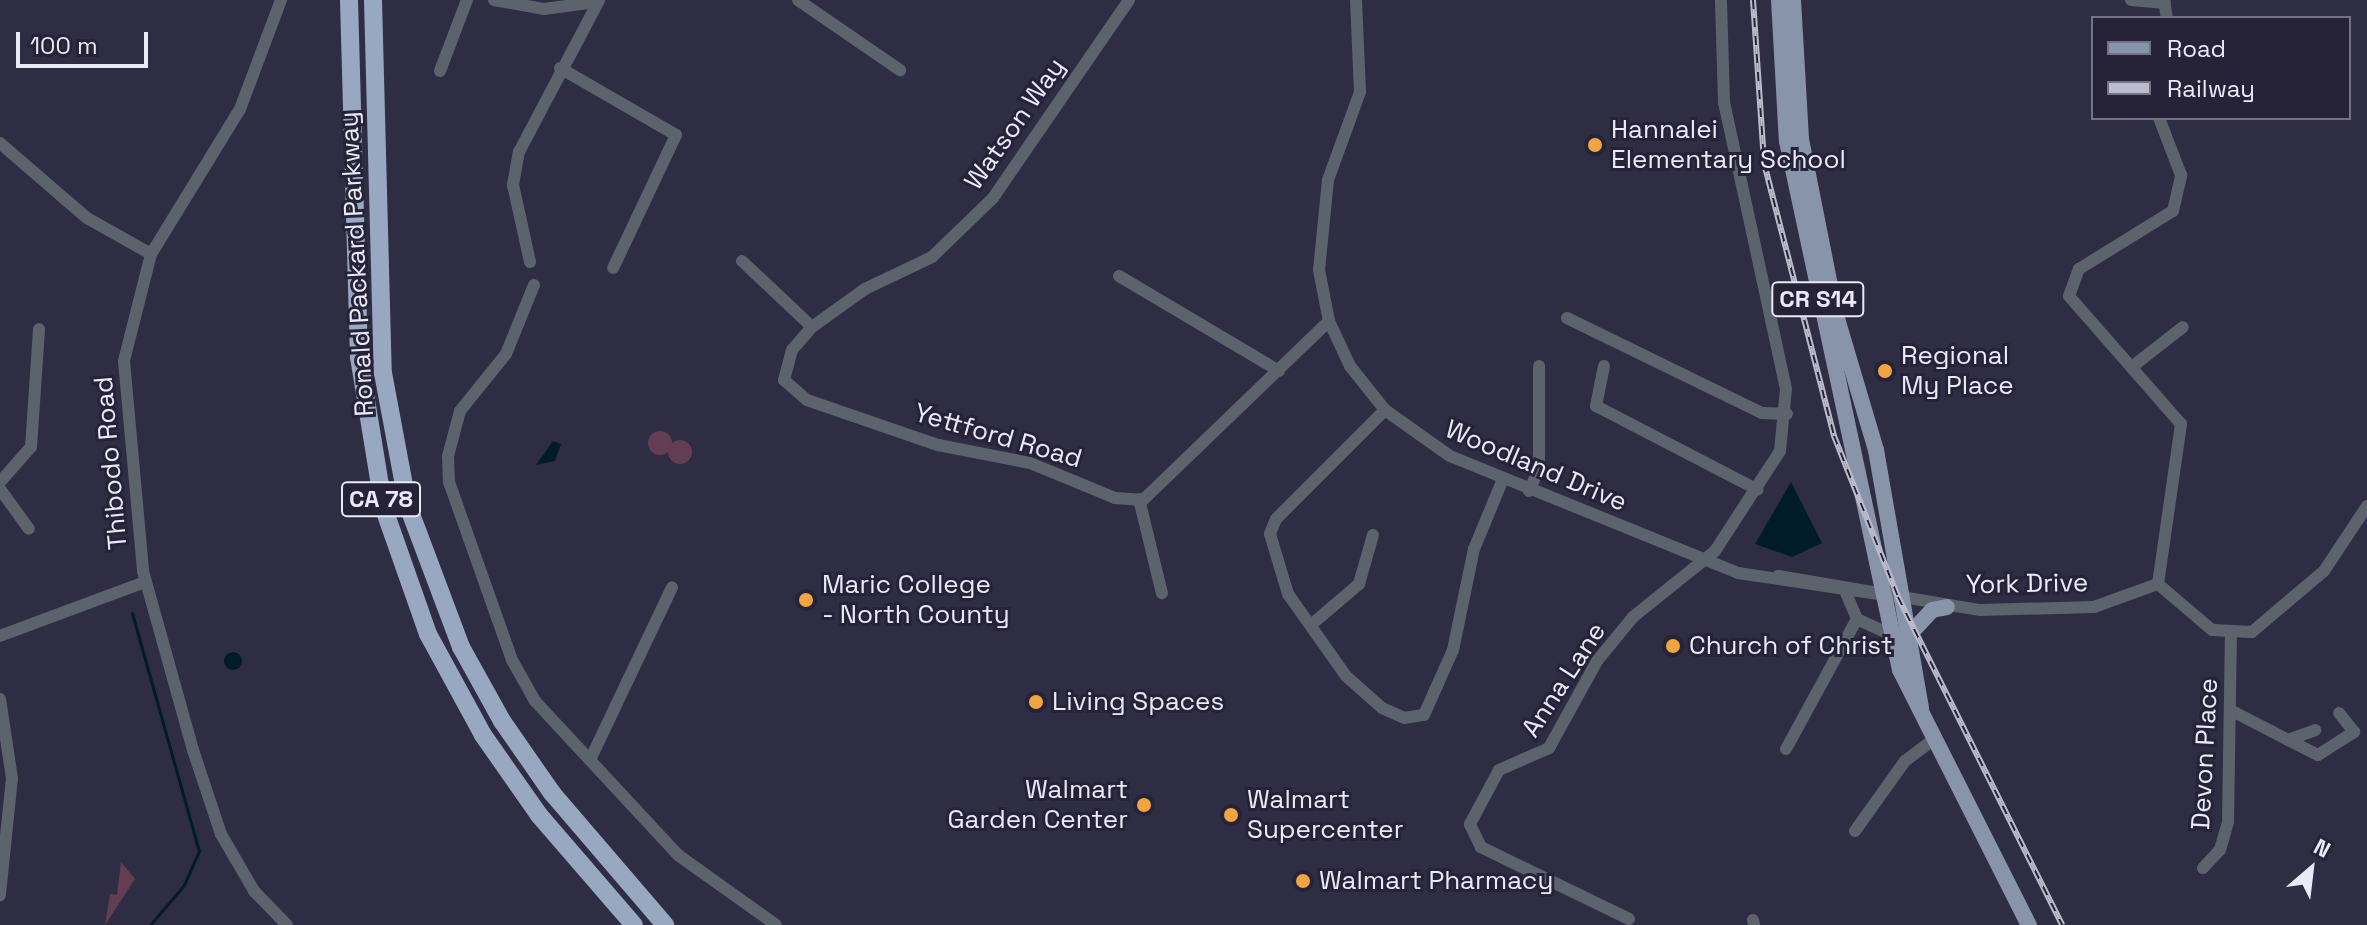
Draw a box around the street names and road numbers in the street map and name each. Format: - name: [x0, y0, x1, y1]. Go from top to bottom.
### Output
- street label: Watson Way: [958, 52, 1072, 196]
- street label: Ronald Packard Parkway: [333, 111, 381, 417]
- road number: CR S14: [1770, 279, 1866, 319]
- street label: Thibodo Road: [88, 375, 134, 551]
- street label: Yettford Road: [911, 397, 1085, 475]
- street label: Woodland Drive: [1441, 414, 1631, 518]
- road number: CA 78: [339, 479, 423, 519]
- street label: York Drive: [1966, 567, 2088, 601]
- street label: Anna Lane: [1515, 617, 1613, 743]
- street label: Devon Place: [2185, 677, 2225, 831]

